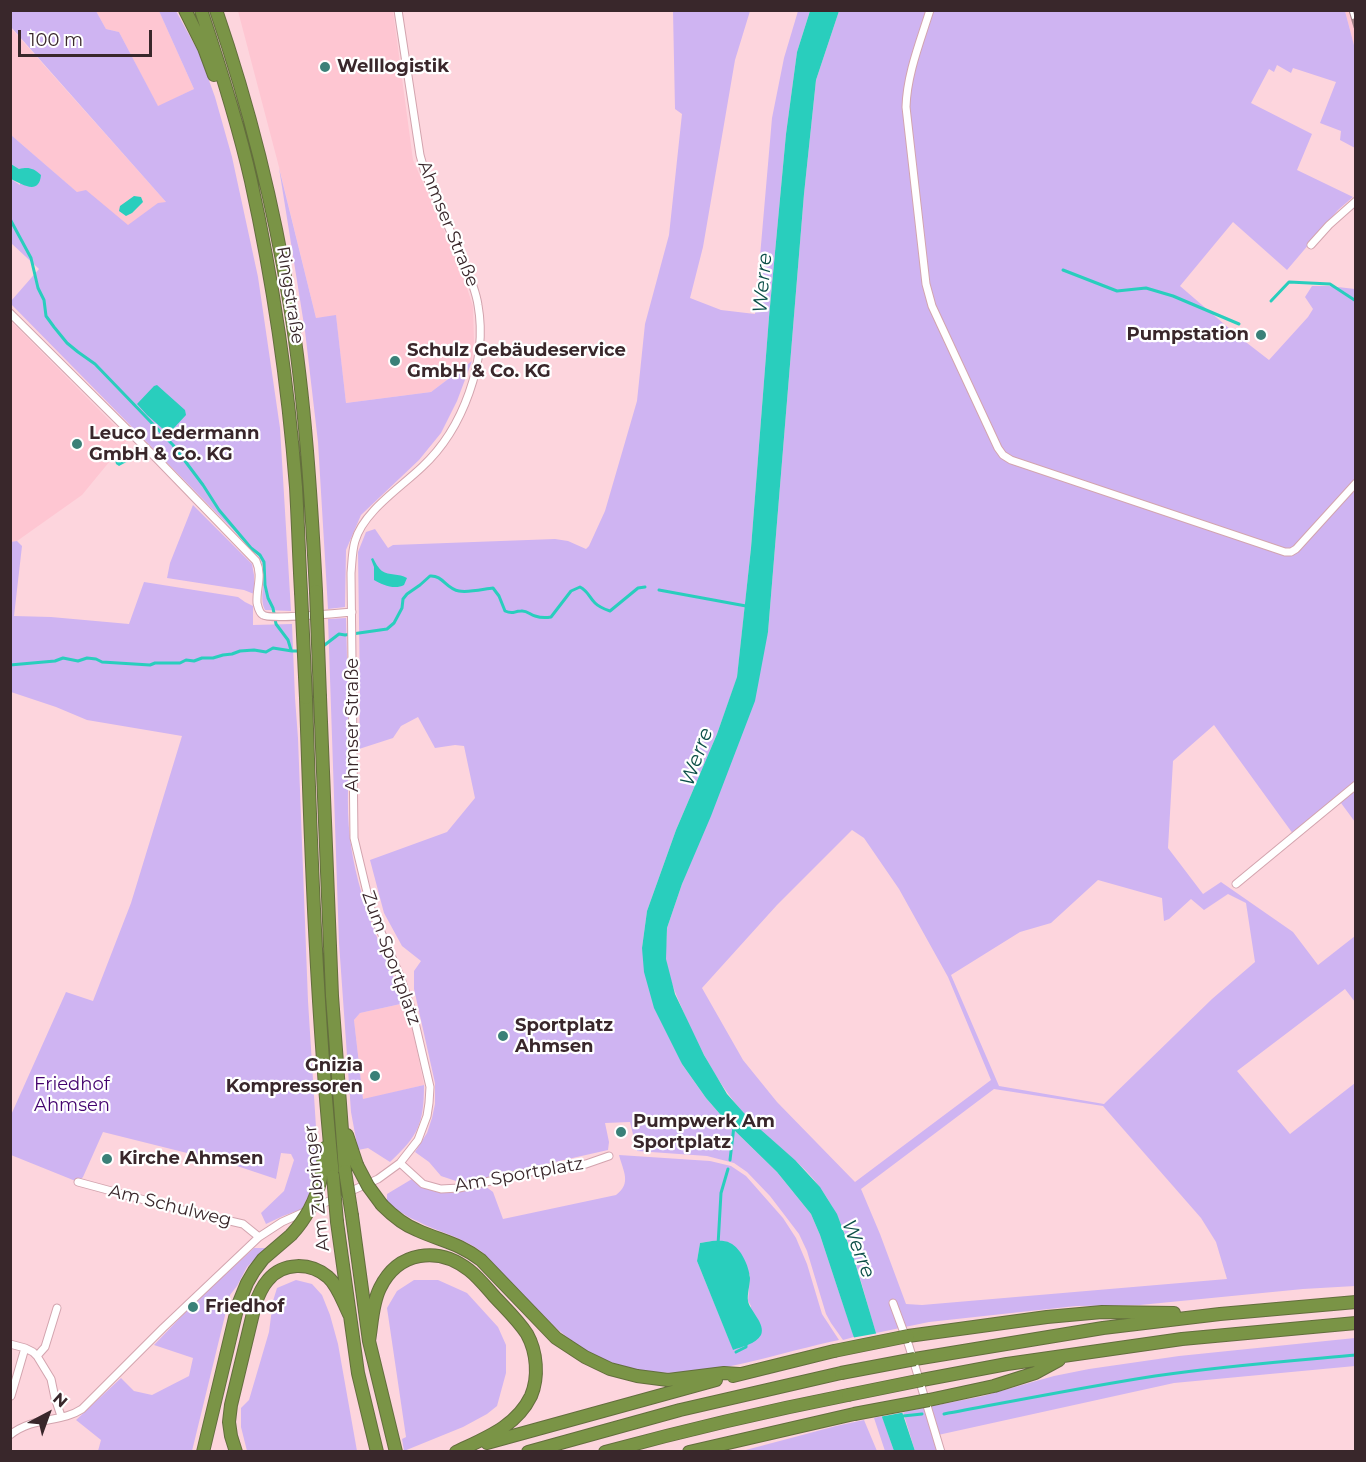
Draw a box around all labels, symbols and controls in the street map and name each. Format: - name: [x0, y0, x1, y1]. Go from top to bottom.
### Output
- scale bar: [21, 18, 154, 56]
- text: 100 m: [29, 29, 83, 51]
- place label: Welllogistik: [337, 56, 449, 78]
- marker: Welllogistik: [318, 60, 332, 74]
- street label: Ahmser Straße: [413, 158, 483, 290]
- street label: Ringstraße: [272, 245, 308, 345]
- water label: Werre: [748, 252, 778, 314]
- place label: Pumpstation: [1127, 324, 1249, 346]
- marker: Pumpstation: [1254, 328, 1268, 342]
- place label: Schulz Gebäudeservice GmbH & Co. KG: [407, 340, 626, 382]
- marker: Schulz Gebäudeservice GmbH & Co. KG: [388, 354, 402, 368]
- place label: Leuco Ledermann GmbH & Co. KG: [89, 423, 259, 466]
- marker: Leuco Ledermann GmbH & Co. KG: [70, 437, 84, 451]
- street label: Ahmser Straße: [342, 658, 364, 792]
- water label: Werre: [675, 724, 719, 790]
- street label: Zum Sportplatz: [357, 888, 425, 1028]
- place label: Sportplatz Ahmsen: [515, 1015, 613, 1058]
- marker: Sportplatz Ahmsen: [496, 1029, 510, 1043]
- place label: Gnizia Kompressoren: [226, 1055, 363, 1098]
- marker: Gnizia Kompressoren: [368, 1069, 382, 1083]
- park label: Friedhof Ahmsen: [34, 1074, 110, 1116]
- place label: Pumpwerk Am Sportplatz: [633, 1111, 775, 1154]
- street label: Am Zubringer: [300, 1124, 334, 1252]
- marker: Pumpwerk Am Sportplatz: [614, 1125, 628, 1139]
- place label: Kirche Ahmsen: [119, 1148, 263, 1170]
- marker: Kirche Ahmsen: [100, 1152, 114, 1166]
- street label: Am Sportplatz: [453, 1153, 585, 1197]
- street label: Am Schulweg: [106, 1180, 234, 1232]
- water label: Werre: [836, 1216, 880, 1282]
- place label: Friedhof: [205, 1296, 285, 1318]
- marker: Friedhof: [186, 1300, 200, 1314]
- north arrow: [18, 1384, 78, 1444]
- text: N: [49, 1389, 71, 1411]

